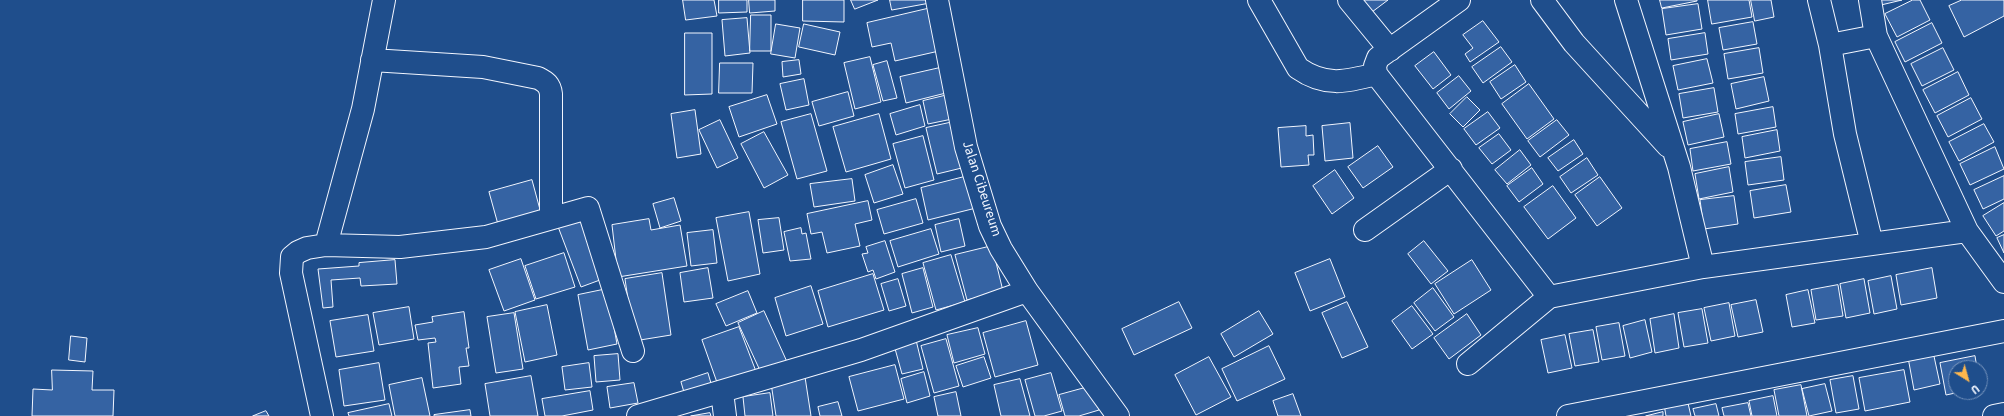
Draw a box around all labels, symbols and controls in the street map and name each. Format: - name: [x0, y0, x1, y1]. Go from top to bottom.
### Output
- street label: Jalan Cibeureum: [958, 139, 1004, 239]
- north arrow: [1948, 360, 1988, 400]
- text: U: [1967, 381, 1982, 397]

